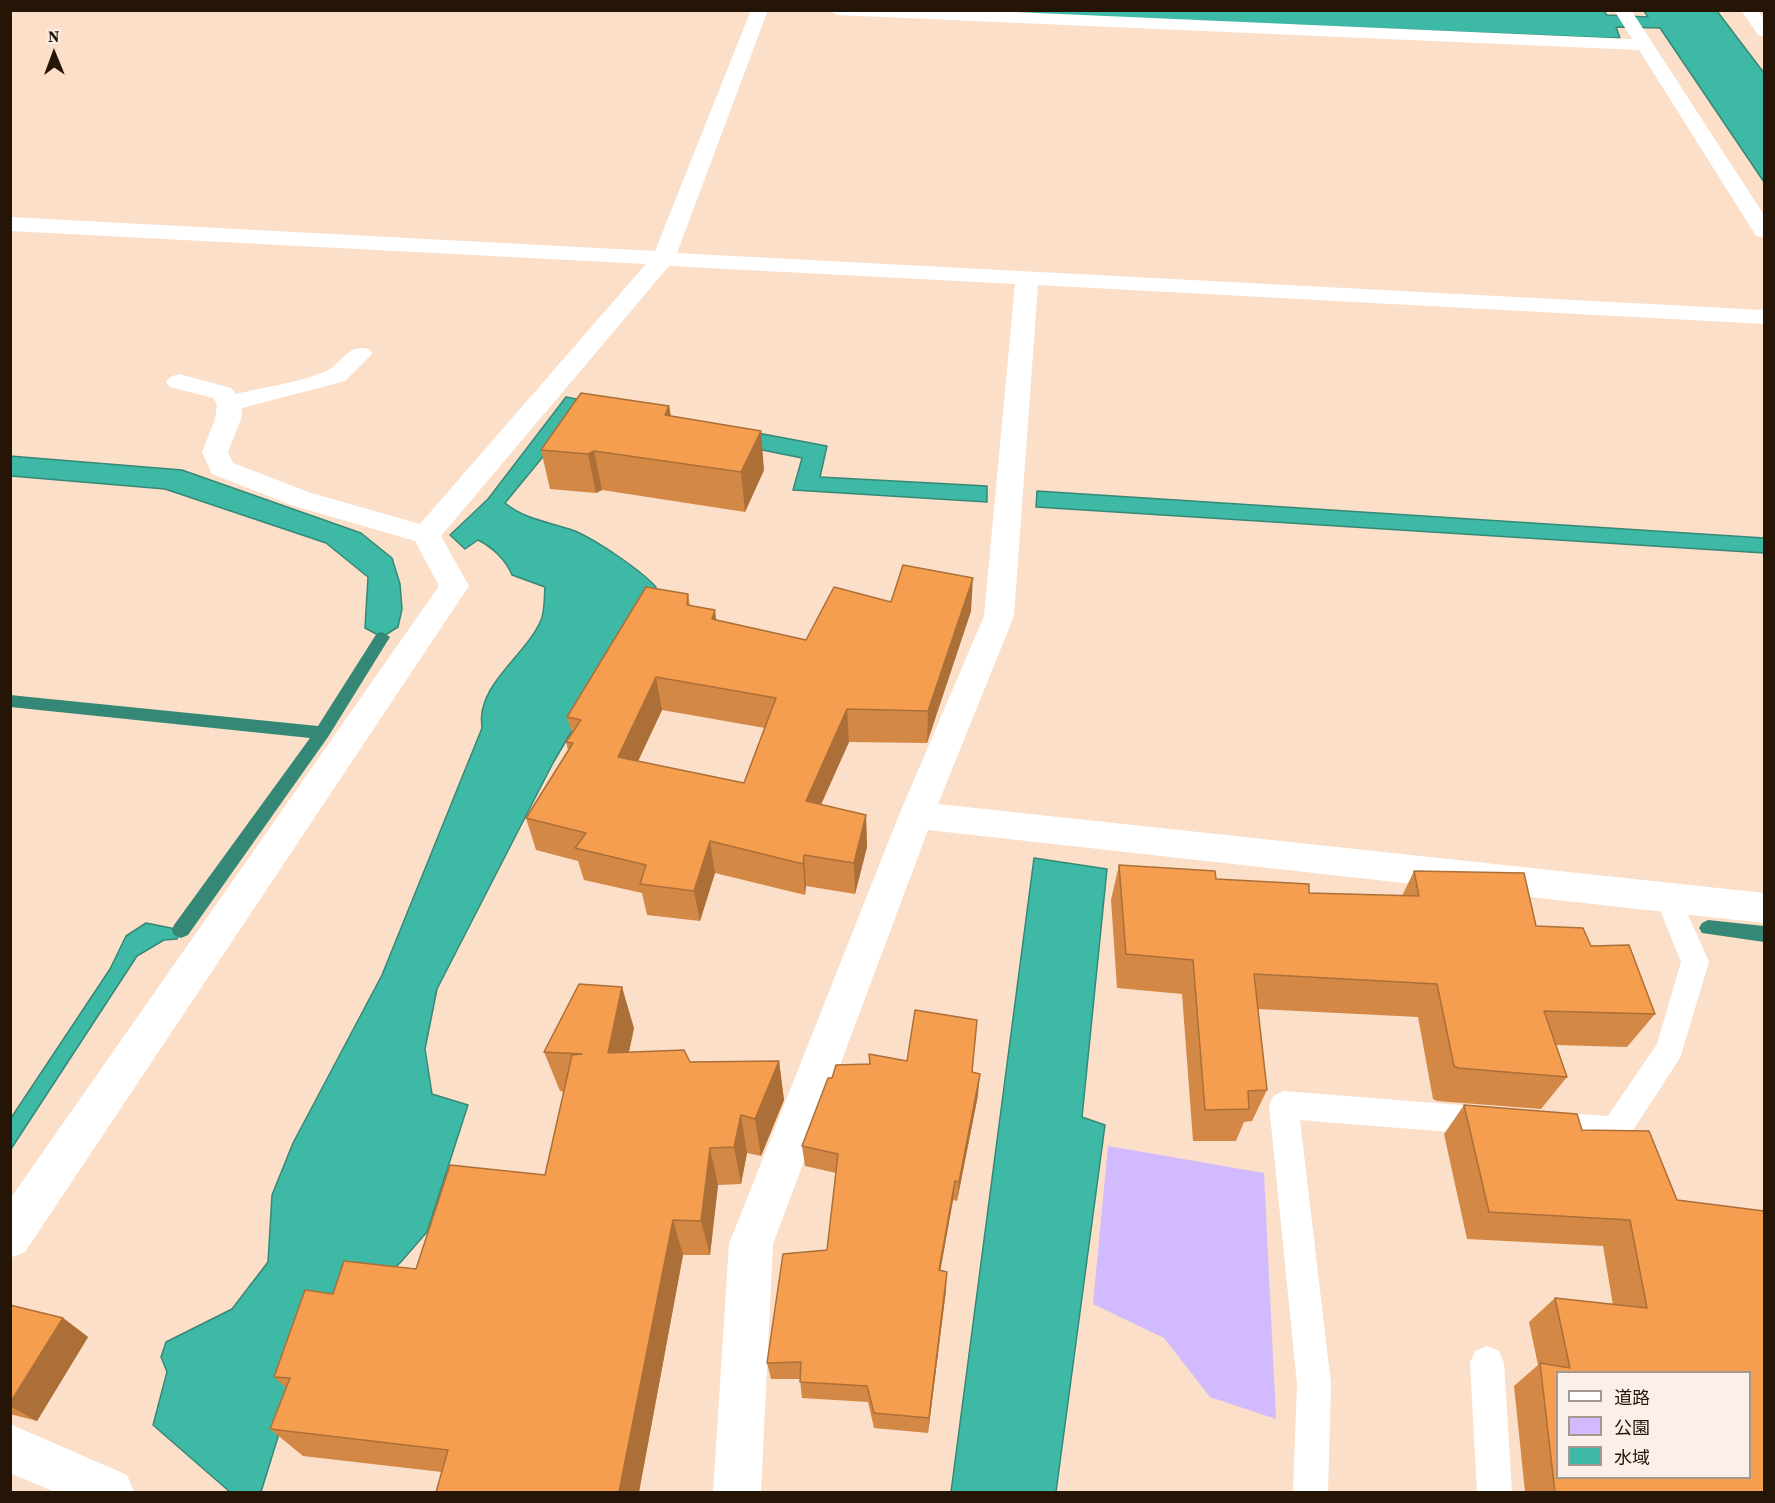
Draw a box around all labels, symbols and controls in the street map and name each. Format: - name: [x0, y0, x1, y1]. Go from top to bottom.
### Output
- north arrow: [24, 24, 84, 84]
- text: N: [48, 25, 60, 47]
- legend: [1556, 1371, 1751, 1479]
- text: 道路: [1614, 1385, 1650, 1410]
- text: 公園: [1614, 1415, 1650, 1440]
- text: 水域: [1614, 1445, 1650, 1470]

